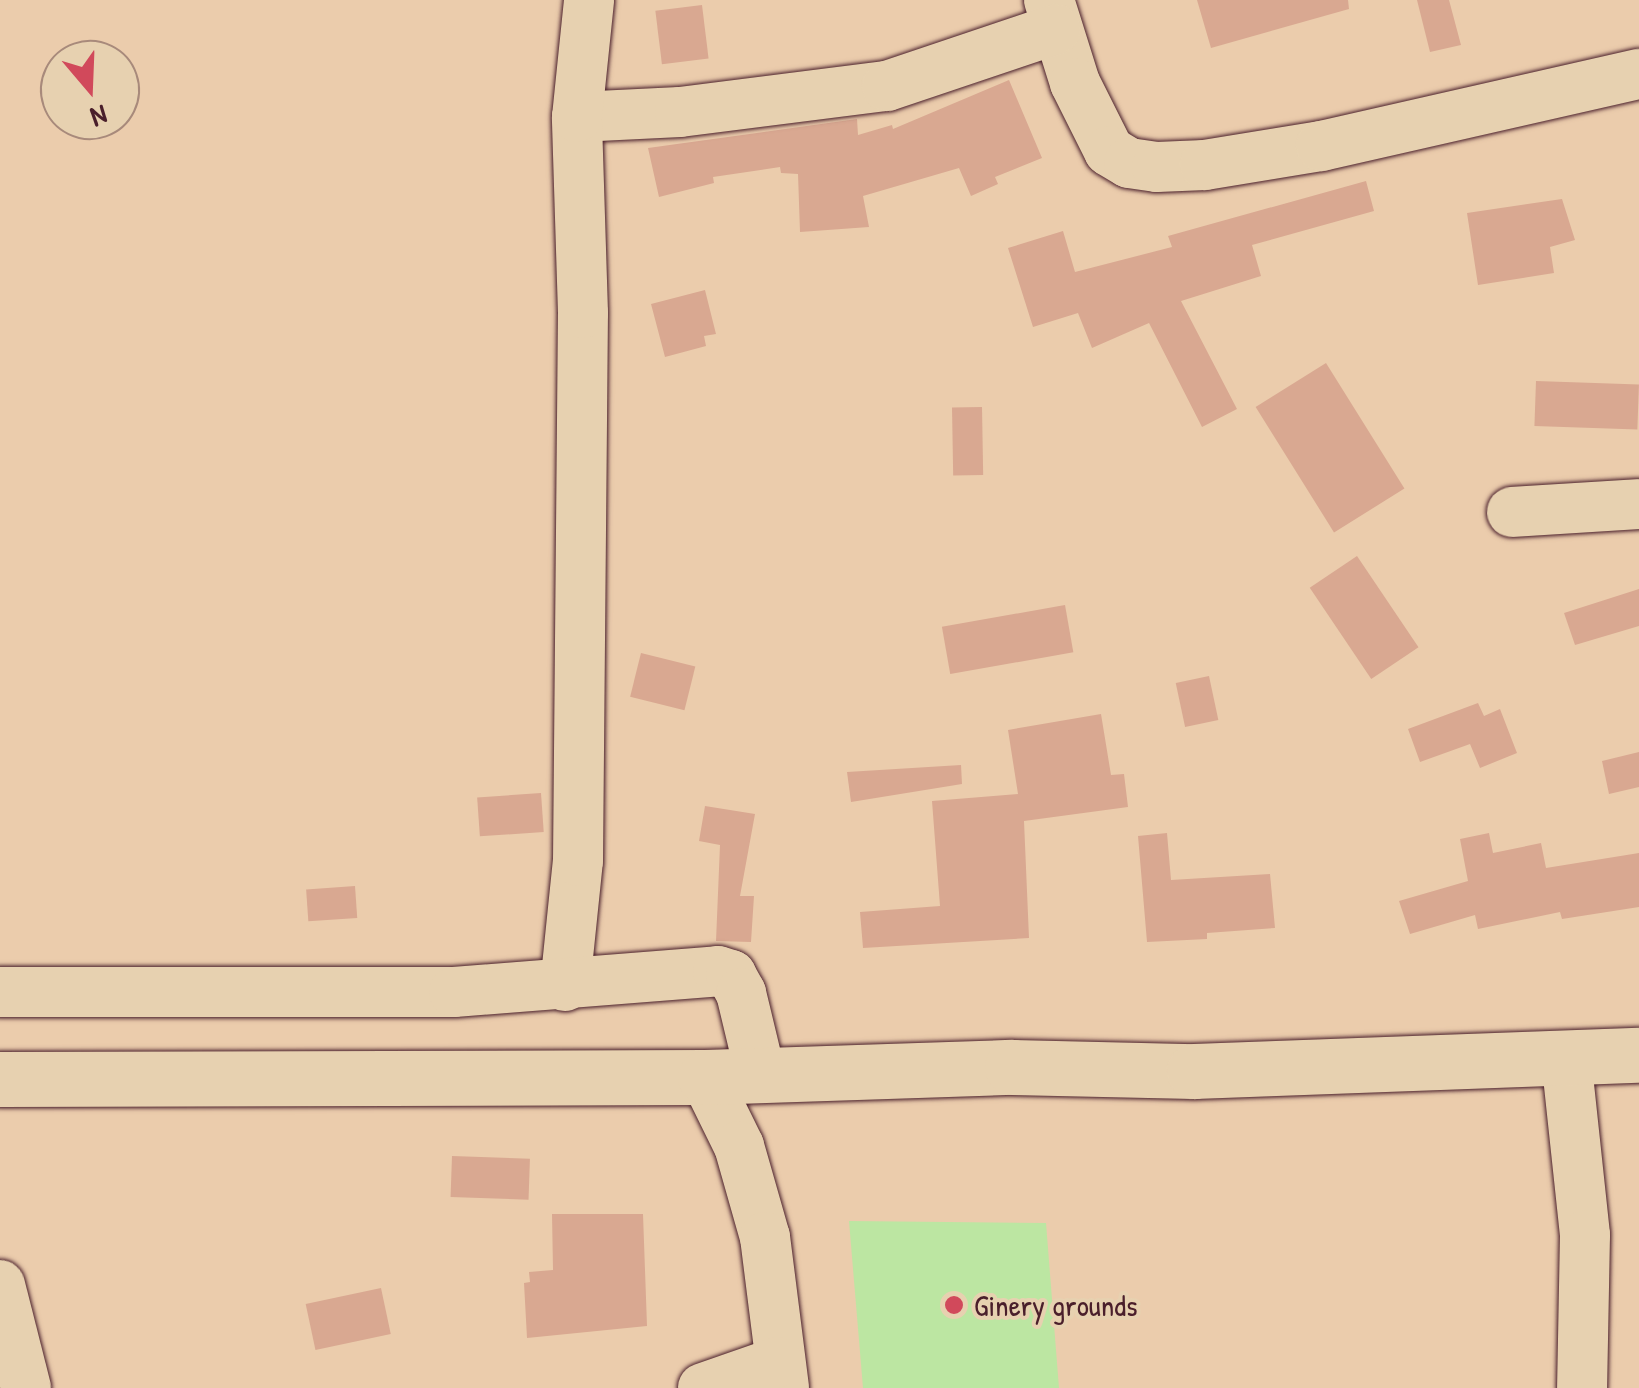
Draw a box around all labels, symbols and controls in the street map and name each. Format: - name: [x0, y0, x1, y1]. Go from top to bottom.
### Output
- north arrow: [40, 40, 140, 140]
- text: N: [86, 96, 112, 137]
- place label: Ginery grounds: [974, 1287, 1138, 1323]
- marker: Ginery grounds: [943, 1294, 965, 1316]

